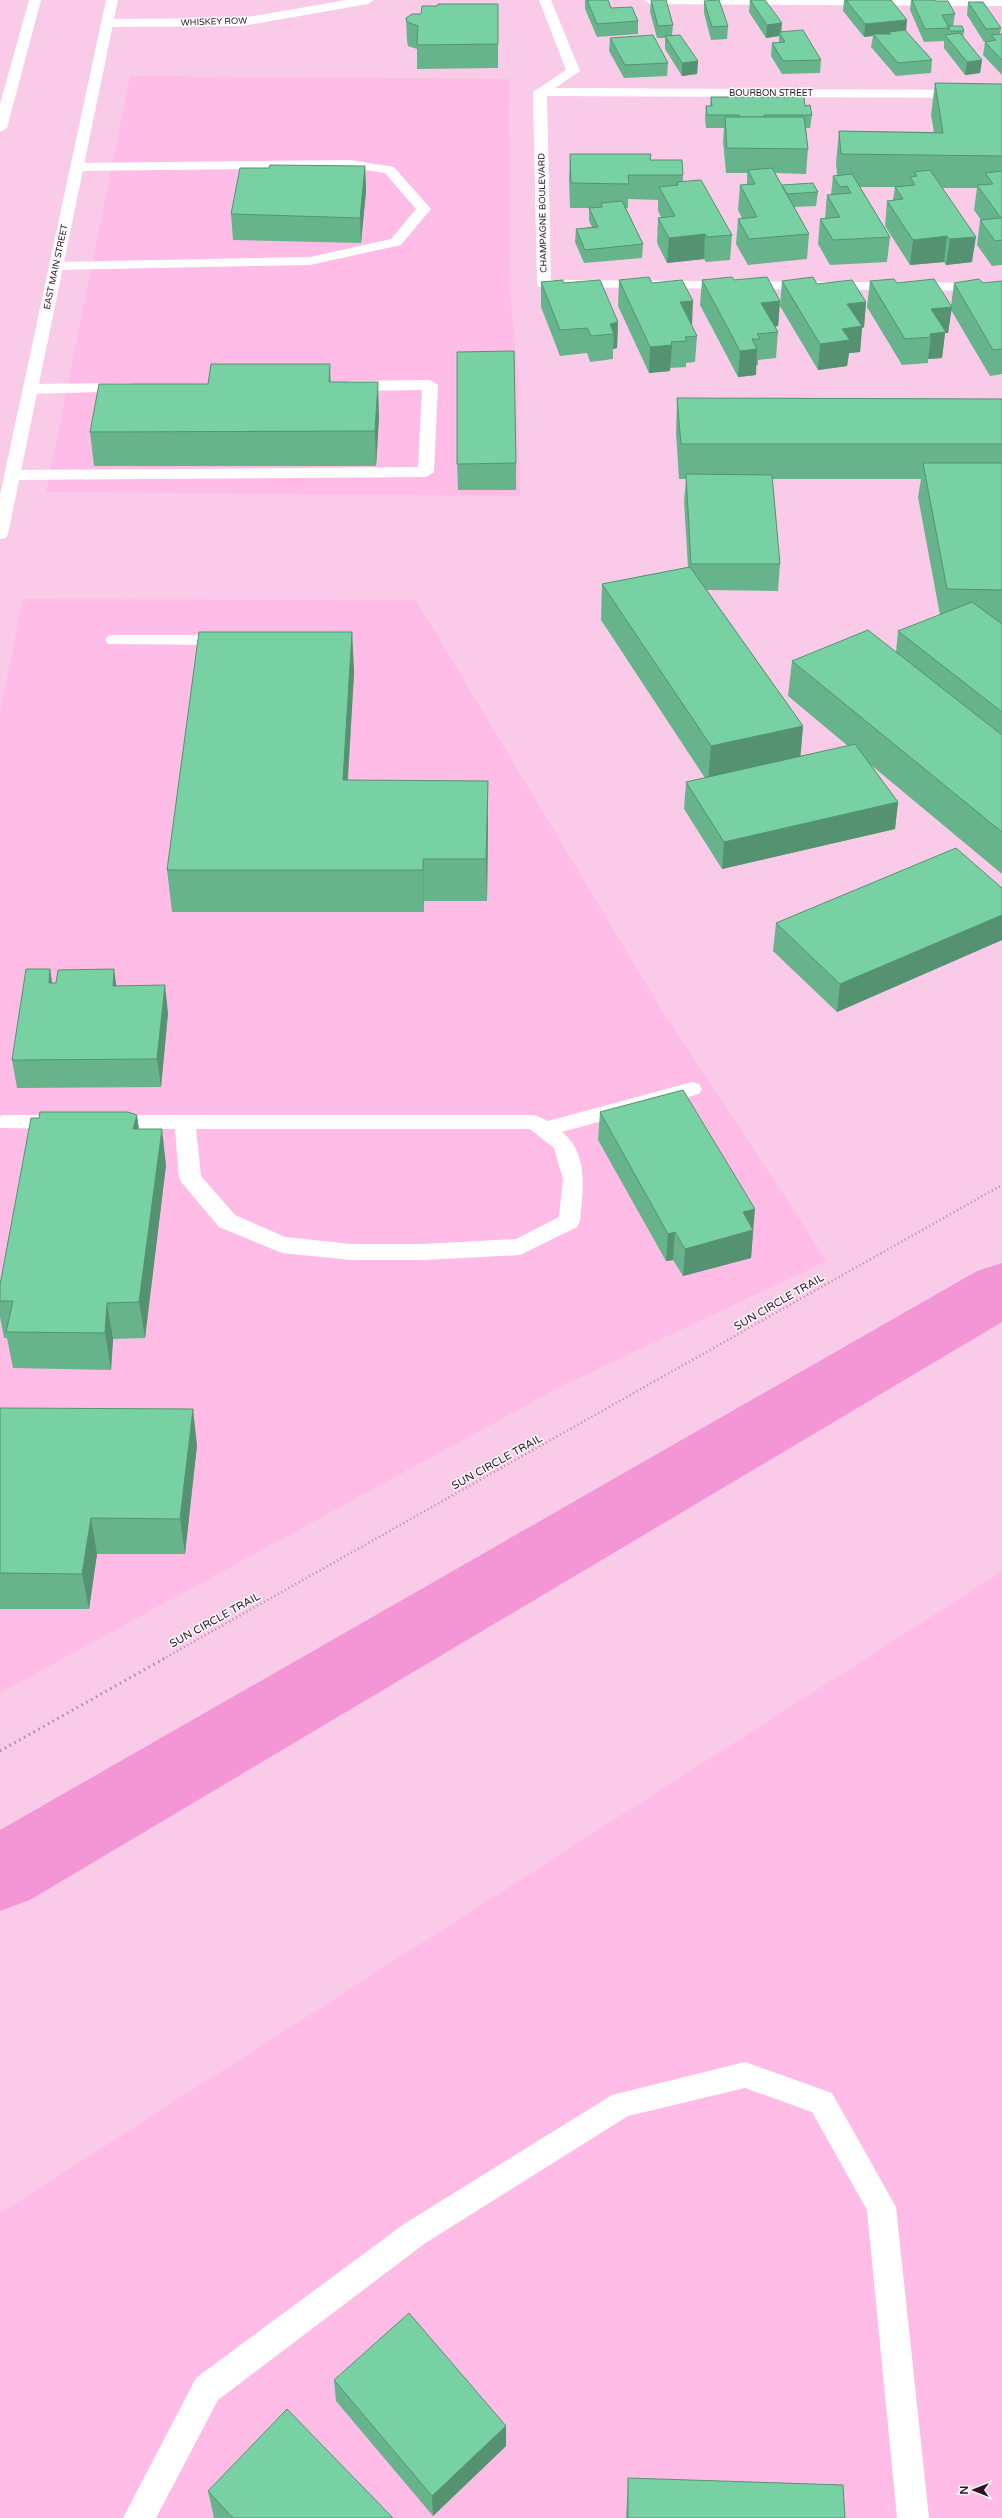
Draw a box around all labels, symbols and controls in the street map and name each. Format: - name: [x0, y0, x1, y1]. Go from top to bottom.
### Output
- street label: WHISKEY ROW: [180, 15, 248, 29]
- street label: BOURBON STREET: [729, 88, 813, 99]
- street label: CHAMPAGNE BOULEVARD: [536, 153, 550, 273]
- street label: EAST MAIN STREET: [42, 223, 71, 311]
- street label: SUN CIRCLE TRAIL: [732, 1271, 827, 1333]
- street label: SUN CIRCLE TRAIL: [449, 1431, 545, 1492]
- street label: SUN CIRCLE TRAIL: [167, 1589, 263, 1650]
- north arrow: [954, 2470, 994, 2510]
- text: N: [958, 2486, 971, 2494]

